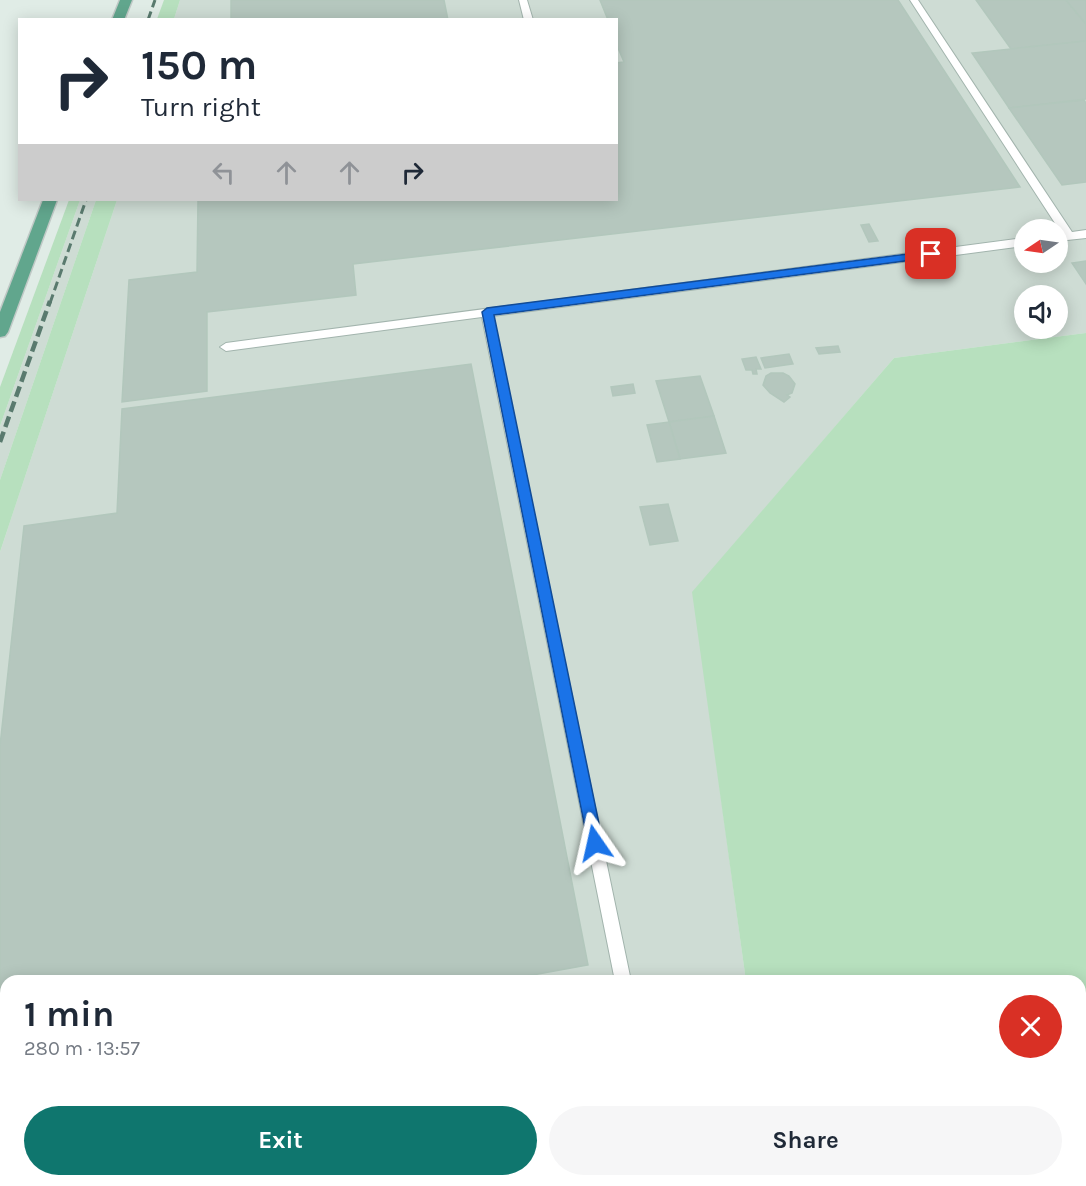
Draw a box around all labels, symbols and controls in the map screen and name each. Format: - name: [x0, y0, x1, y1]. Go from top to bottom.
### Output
- text: 150 m: [141, 40, 257, 90]
- icon: right: [42, 42, 120, 120]
- text: Turn right: [141, 91, 261, 123]
- icon: left: [207, 156, 240, 189]
- icon: ahead: [270, 156, 303, 189]
- icon: ahead: [333, 156, 366, 189]
- icon: right: [396, 156, 429, 189]
- north arrow: [1014, 219, 1068, 273]
- map controls: [1014, 219, 1068, 339]
- pin: [905, 228, 956, 279]
- icon: arrive: [914, 237, 947, 270]
- button: sound: [1014, 285, 1068, 339]
- position arrow: [563, 811, 627, 875]
- text: 1 min: [24, 993, 114, 1035]
- button: close: [999, 995, 1062, 1058]
- text: 280 m · 13:57: [24, 1037, 140, 1060]
- button: Exit: [24, 1106, 537, 1175]
- button: Share: [549, 1106, 1062, 1175]

